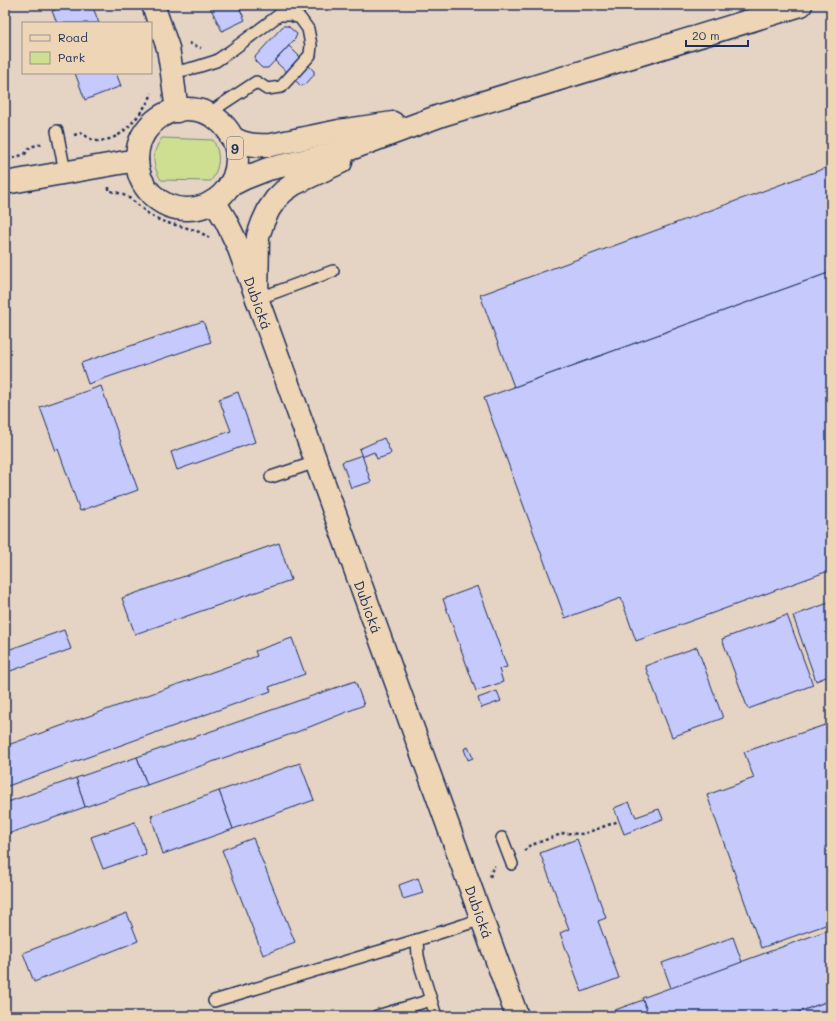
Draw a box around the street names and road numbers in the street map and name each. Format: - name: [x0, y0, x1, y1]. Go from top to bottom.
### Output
- road number: 9: [227, 137, 243, 159]
- street label: Dubická: [240, 274, 276, 332]
- street label: Dubická: [350, 578, 386, 636]
- street label: Dubická: [461, 883, 497, 941]

